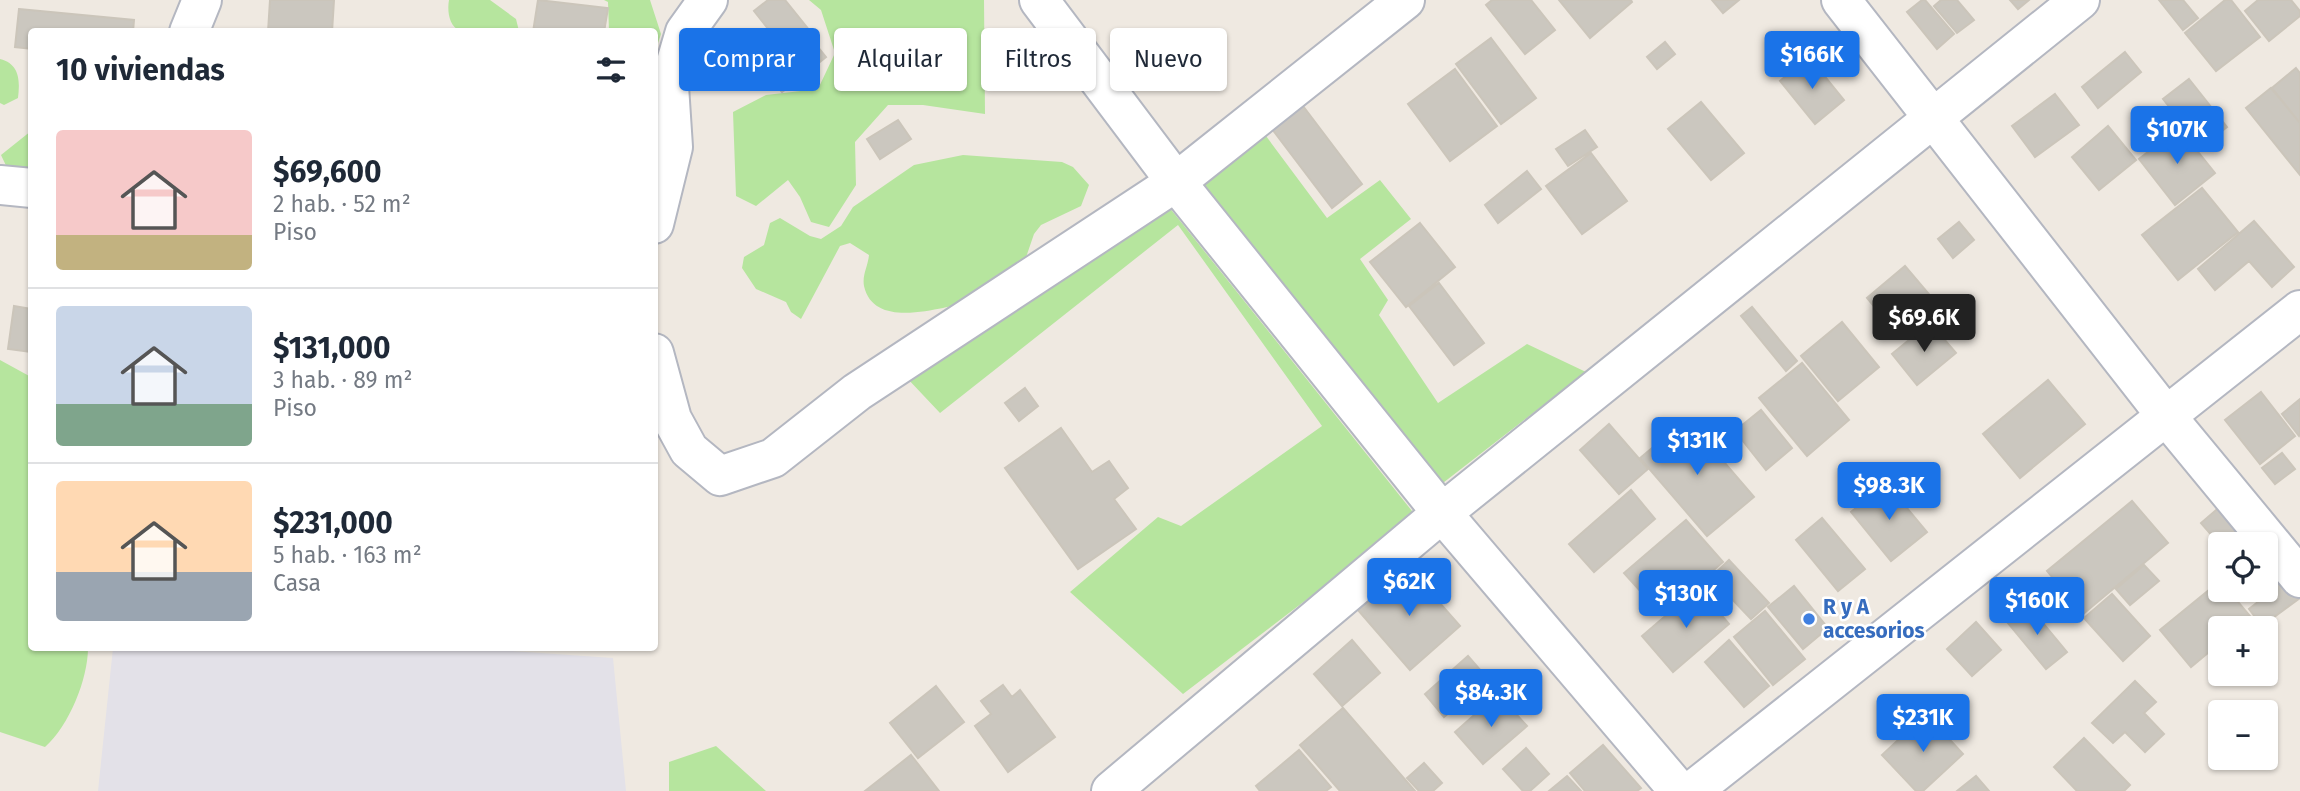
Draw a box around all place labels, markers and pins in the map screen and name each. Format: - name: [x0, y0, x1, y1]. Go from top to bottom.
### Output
- pin: $166K: [1763, 32, 1861, 91]
- pin: $107K: [2128, 106, 2226, 166]
- pin: $69.6K: [1867, 294, 1981, 354]
- pin: $131K: [1648, 418, 1746, 477]
- pin: $98.3K: [1832, 462, 1946, 522]
- pin: $62K: [1368, 558, 1450, 618]
- pin: $130K: [1637, 570, 1735, 630]
- pin: $160K: [1988, 578, 2086, 637]
- place label: R y A accesorios: [1823, 594, 1925, 644]
- marker: R y A accesorios: [1801, 611, 1817, 627]
- pin: $84.3K: [1434, 670, 1548, 729]
- pin: $231K: [1874, 694, 1972, 754]

